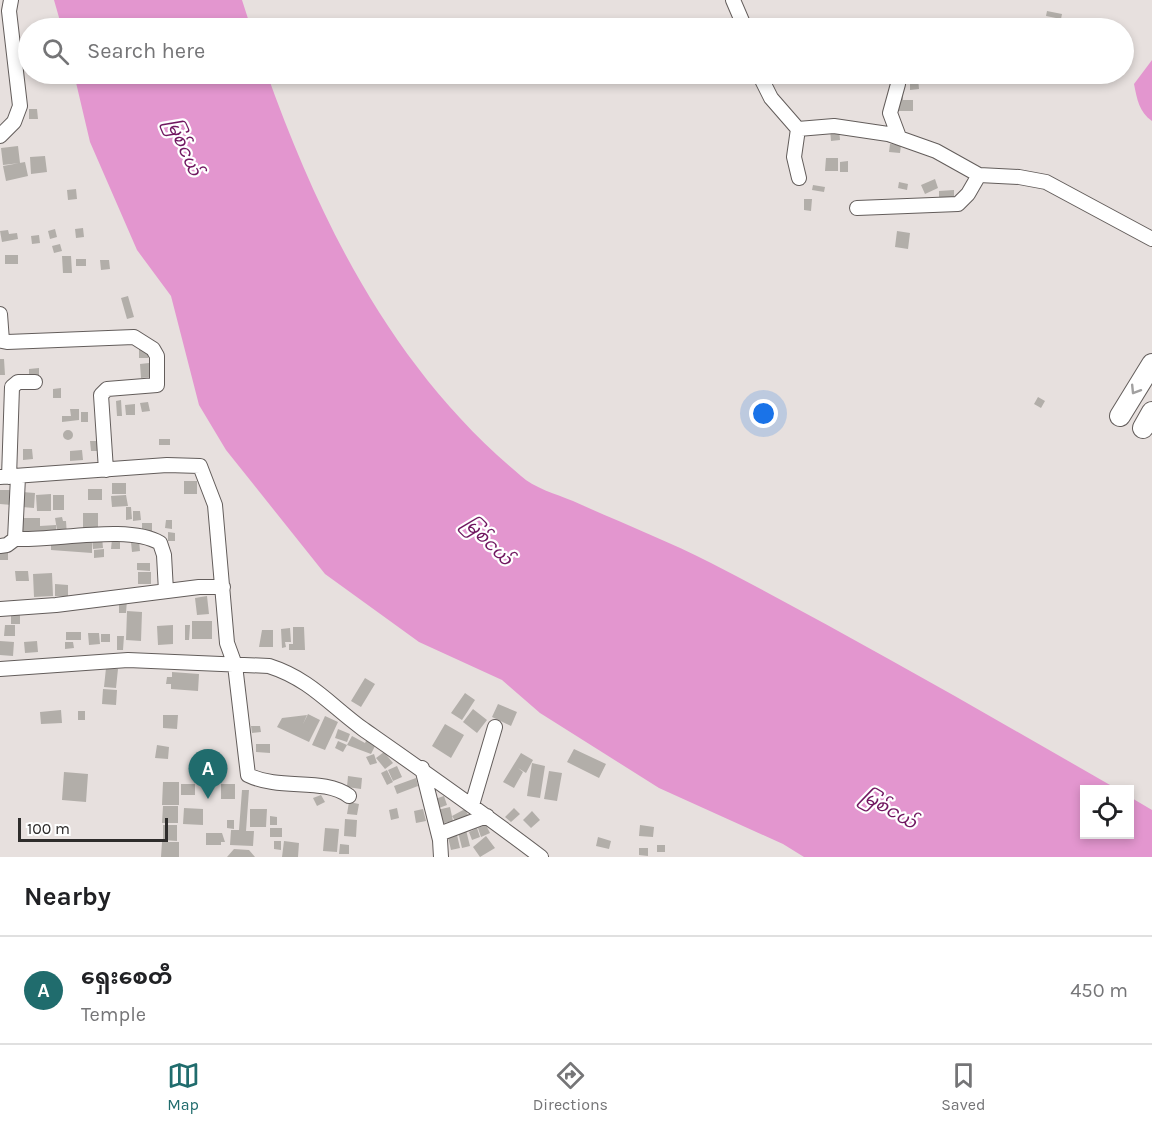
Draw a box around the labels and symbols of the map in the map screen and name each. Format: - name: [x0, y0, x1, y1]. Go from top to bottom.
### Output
- water label: မြစ်ငယ်: [158, 114, 209, 182]
- one-way arrow: [1131, 384, 1143, 394]
- your location: [749, 399, 778, 428]
- water label: မြစ်ငယ်: [456, 510, 520, 574]
- pin: A: [188, 750, 228, 799]
- water label: မြစ်ငယ်: [855, 783, 923, 838]
- scale bar: [18, 815, 168, 842]

